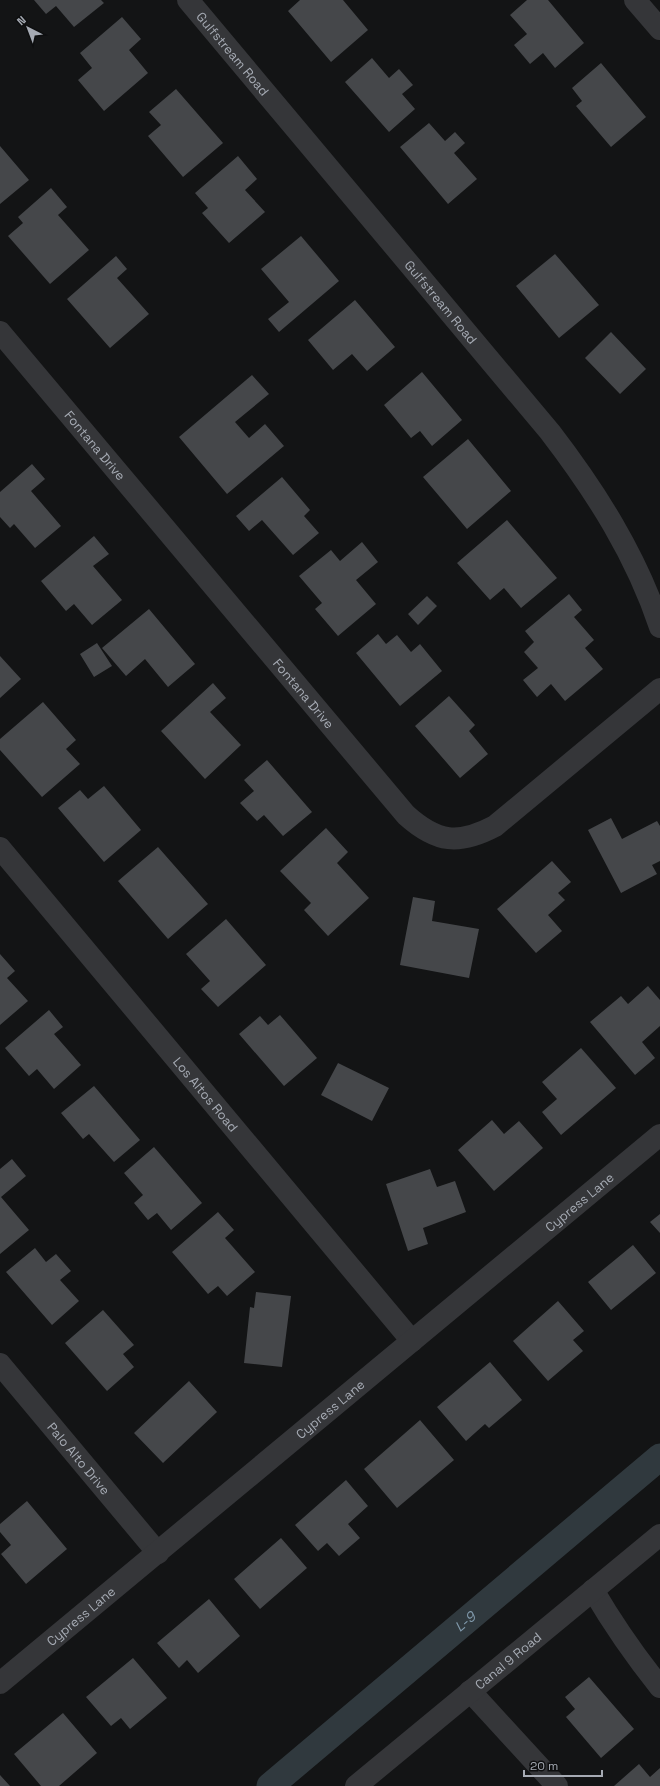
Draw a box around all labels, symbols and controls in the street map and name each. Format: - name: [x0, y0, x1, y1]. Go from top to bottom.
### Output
- north arrow: [8, 8, 48, 48]
- street label: Gulfstream Road: [193, 8, 273, 99]
- text: N: [14, 13, 29, 28]
- street label: Gulfstream Road: [401, 257, 481, 348]
- street label: Fontana Drive: [61, 407, 129, 484]
- street label: Fontana Drive: [269, 655, 338, 732]
- street label: Los Altos Road: [169, 1054, 242, 1136]
- street label: Cypress Lane: [542, 1169, 618, 1236]
- street label: Cypress Lane: [292, 1376, 368, 1443]
- street label: Palo Alto Drive: [43, 1419, 114, 1498]
- street label: Cypress Lane: [43, 1583, 119, 1650]
- water label: L-9: [451, 1607, 480, 1636]
- street label: Canal 9 Road: [472, 1629, 545, 1693]
- scale bar: [524, 1752, 602, 1778]
- text: 20 m: [530, 1758, 558, 1774]

